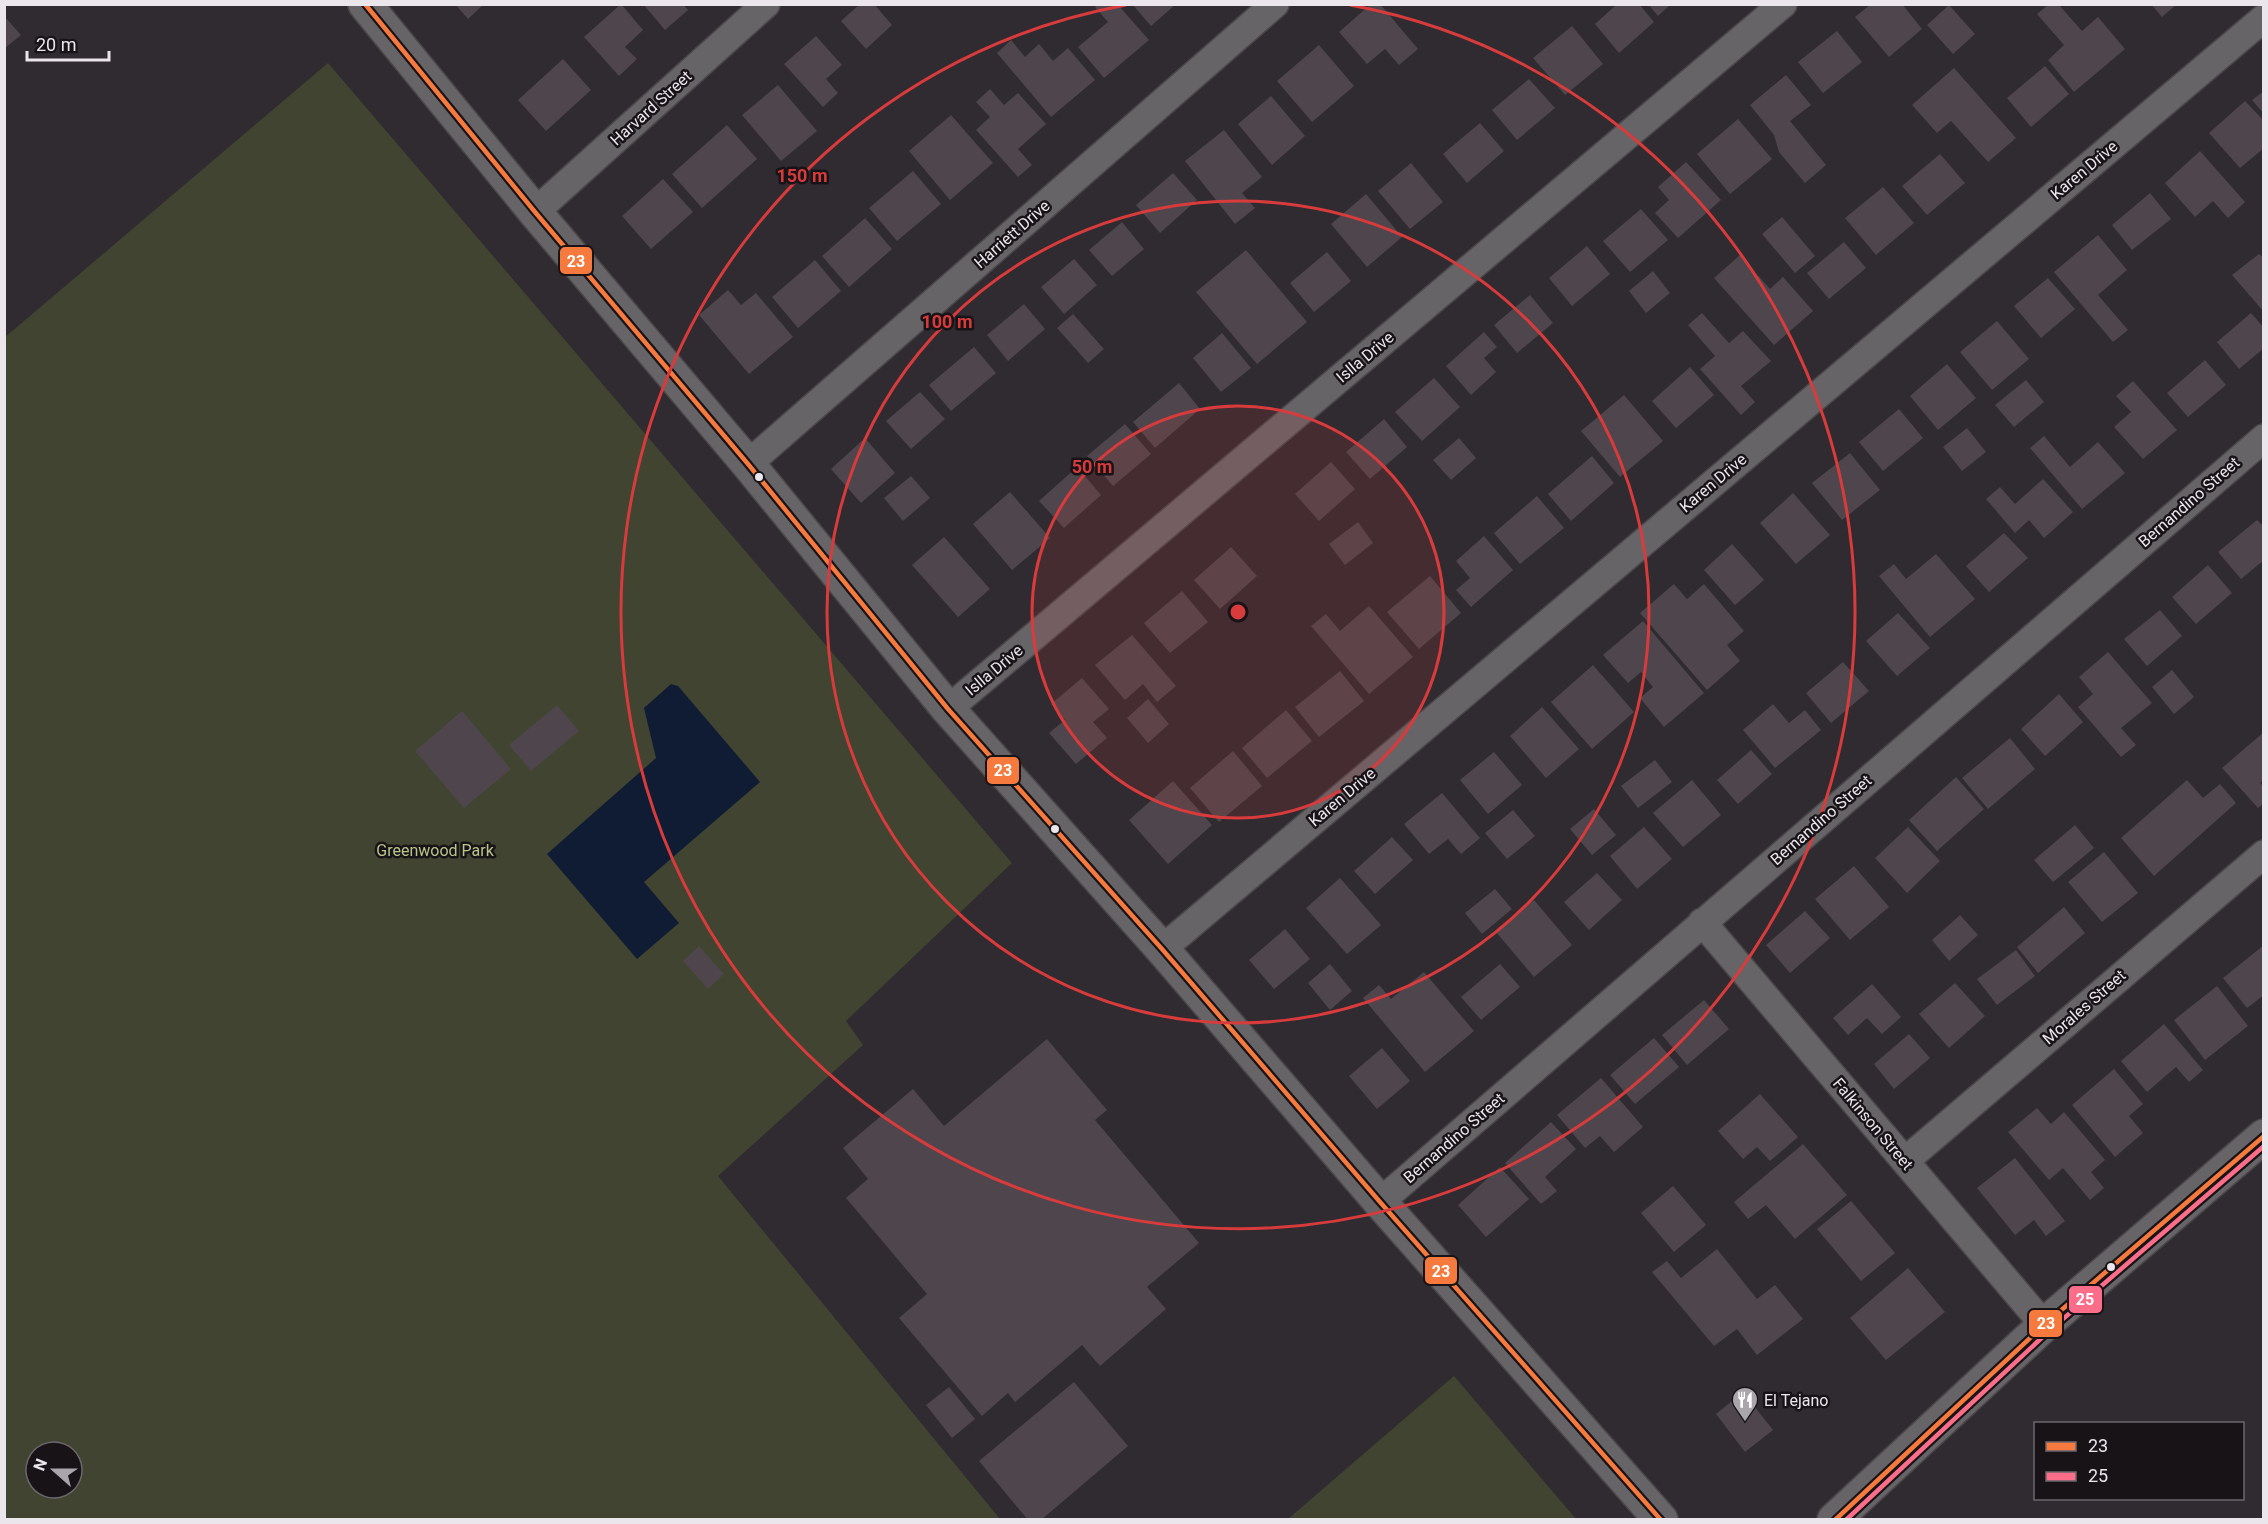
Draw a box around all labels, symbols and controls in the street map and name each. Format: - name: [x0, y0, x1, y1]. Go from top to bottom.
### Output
- scale bar: [27, 24, 110, 62]
- text: 20 m: [36, 34, 76, 55]
- street label: Harvard Street: [607, 67, 695, 149]
- street label: Karen Drive: [2047, 137, 2121, 203]
- text: 150 m: [776, 165, 828, 186]
- street label: Harriett Drive: [970, 196, 1054, 272]
- line badge: 23: [559, 246, 593, 275]
- text: 23: [567, 252, 585, 271]
- text: 100 m: [921, 311, 973, 332]
- street label: Islla Drive: [1332, 328, 1398, 386]
- street label: Karen Drive: [1676, 450, 1750, 516]
- street label: Bernandino Street: [2135, 453, 2243, 551]
- text: 50 m: [1072, 456, 1112, 477]
- unlabelled marker: [753, 471, 765, 483]
- centre of rings: [1228, 602, 1248, 622]
- street label: Islla Drive: [961, 641, 1027, 699]
- line badge: 23: [986, 756, 1020, 785]
- text: 23: [994, 761, 1012, 780]
- street label: Karen Drive: [1305, 764, 1379, 830]
- street label: Bernandino Street: [1767, 771, 1875, 869]
- unlabelled marker: [1049, 823, 1061, 835]
- park label: Greenwood Park: [376, 841, 495, 860]
- street label: Morales Street: [2039, 966, 2129, 1048]
- street label: Falkinson Street: [1829, 1074, 1917, 1174]
- street label: Bernandino Street: [1400, 1089, 1508, 1187]
- line badge: 23: [1424, 1256, 1458, 1285]
- unlabelled marker: [2105, 1261, 2117, 1273]
- text: 23: [1432, 1262, 1450, 1281]
- line badge: 25: [2068, 1285, 2103, 1314]
- text: 25: [2076, 1290, 2094, 1309]
- line badge: 23: [2028, 1309, 2063, 1338]
- text: 23: [2037, 1314, 2055, 1333]
- restaurant icon: El Tejano: [1730, 1385, 1760, 1423]
- place label: El Tejano: [1764, 1391, 1828, 1410]
- legend: [2034, 1422, 2244, 1500]
- text: 23: [2088, 1435, 2108, 1456]
- north arrow: [24, 1440, 84, 1500]
- text: N: [30, 1456, 51, 1473]
- text: 25: [2088, 1465, 2108, 1486]

